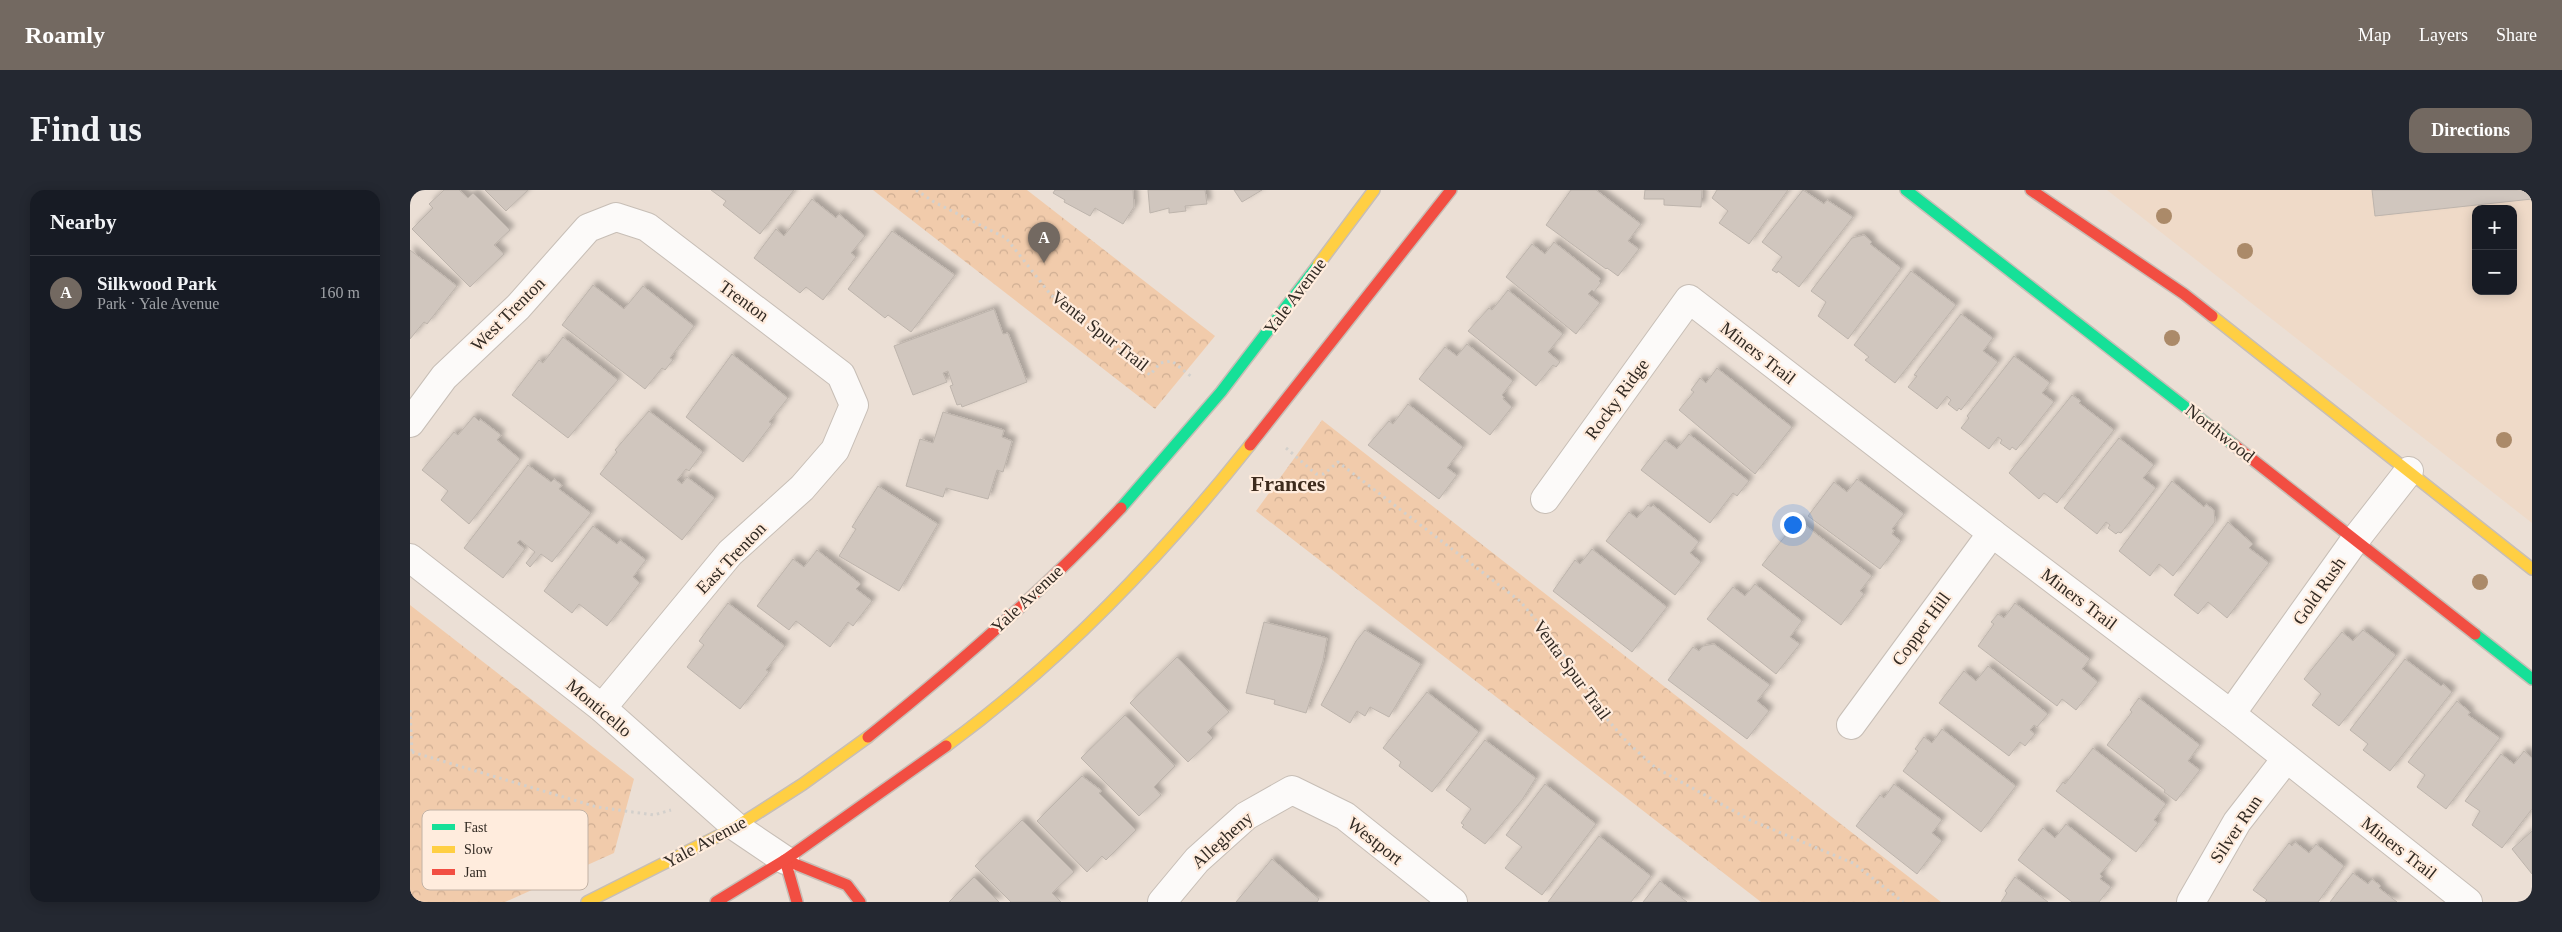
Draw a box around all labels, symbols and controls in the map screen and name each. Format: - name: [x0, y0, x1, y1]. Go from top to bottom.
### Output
- text: Roamly: [25, 22, 105, 48]
- text: Map: [2358, 25, 2391, 45]
- text: Layers: [2419, 25, 2468, 45]
- text: Share: [2496, 25, 2537, 45]
- button: Directions: [2409, 108, 2532, 153]
- text: Find us: [30, 110, 142, 149]
- map controls: [2472, 205, 2517, 295]
- button: +: [2472, 205, 2517, 250]
- text: Nearby: [50, 210, 117, 234]
- pin: A: [1028, 222, 1060, 263]
- button: −: [2472, 250, 2517, 295]
- street label: Yale Avenue: [1260, 254, 1330, 338]
- text: Silkwood Park: [97, 273, 217, 294]
- street label: West Trenton: [467, 273, 549, 355]
- street label: Trenton: [715, 276, 773, 326]
- text: A: [60, 284, 72, 301]
- text: 160 m: [320, 284, 360, 301]
- street label: Venta Spur Trail: [1047, 287, 1153, 375]
- text: Park · Yale Avenue: [97, 295, 219, 312]
- street label: Miners Trail: [1717, 318, 1799, 388]
- street label: Rocky Ridge: [1581, 355, 1653, 443]
- street label: Northwood: [2182, 400, 2258, 466]
- district label: Frances: [1251, 471, 1326, 496]
- your location: [1780, 512, 1806, 538]
- street label: East Trenton: [692, 518, 770, 598]
- street label: Gold Rush: [2289, 554, 2349, 628]
- street label: Yale Avenue: [987, 561, 1067, 637]
- street label: Miners Trail: [2037, 564, 2121, 634]
- street label: Copper Hill: [1888, 589, 1954, 669]
- street label: Venta Spur Trail: [1529, 616, 1615, 724]
- street label: Monticello: [562, 675, 636, 741]
- street label: Silver Run: [2206, 791, 2266, 867]
- street label: Allegheny: [1187, 807, 1257, 873]
- legend: [422, 810, 588, 890]
- street label: Yale Avenue: [660, 812, 750, 872]
- street label: Westport: [1343, 813, 1407, 869]
- street label: Miners Trail: [2358, 813, 2440, 883]
- text: Fast: [464, 820, 487, 835]
- text: Slow: [464, 842, 494, 857]
- text: Jam: [464, 865, 487, 880]

